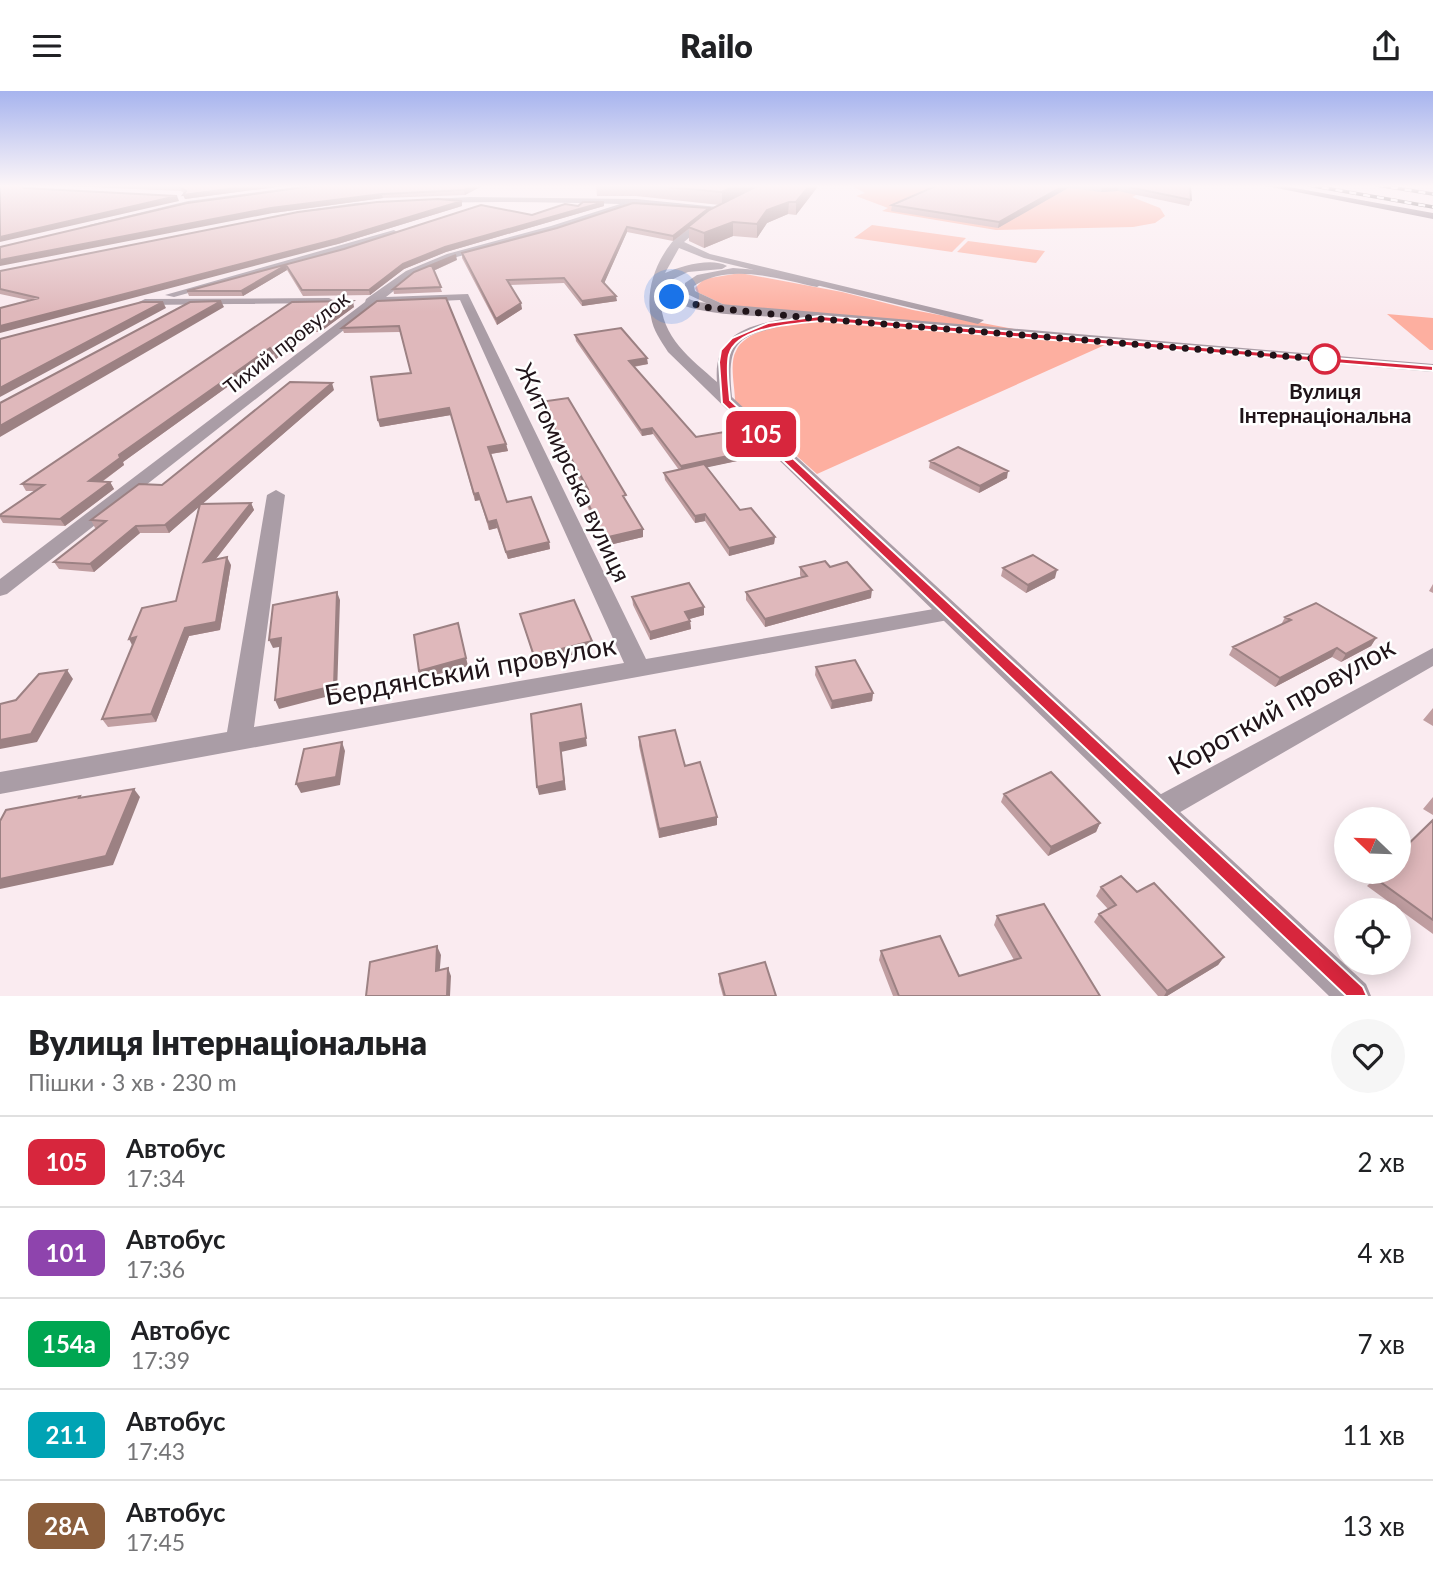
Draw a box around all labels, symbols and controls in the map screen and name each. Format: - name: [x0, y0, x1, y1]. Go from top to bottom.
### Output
- text: Railo: [680, 26, 753, 65]
- icon: menu: [28, 27, 66, 65]
- icon: share: [1367, 27, 1405, 65]
- your location: [654, 279, 689, 314]
- street label: Тихий провулок: [218, 285, 354, 399]
- marker: Вулиця Інтернаціональна: [1310, 344, 1340, 374]
- street label: Житомирська вулиця: [510, 358, 638, 586]
- place label: Вулиця Інтернаціональна: [1239, 378, 1411, 427]
- line badge: 105: [721, 411, 801, 457]
- text: 105: [740, 419, 782, 448]
- street label: Бердянський провулок: [322, 627, 619, 711]
- street label: Короткий провулок: [1162, 628, 1400, 781]
- north arrow: [1334, 807, 1410, 884]
- map controls: [1334, 807, 1411, 975]
- button: locate: [1334, 898, 1411, 975]
- button: heart: [1331, 1019, 1405, 1093]
- text: Вулиця Інтернаціональна: [28, 1022, 427, 1062]
- text: Пішки · 3 хв · 230 m: [28, 1068, 237, 1096]
- text: Автобус: [126, 1132, 225, 1164]
- text: 2 хв: [1357, 1146, 1405, 1178]
- text: 105: [46, 1147, 87, 1176]
- text: 17:34: [126, 1164, 185, 1192]
- text: Автобус: [126, 1223, 225, 1255]
- text: 4 хв: [1357, 1237, 1405, 1269]
- text: 101: [46, 1238, 87, 1267]
- text: 17:36: [126, 1255, 185, 1283]
- text: Автобус: [131, 1314, 230, 1346]
- text: 7 хв: [1357, 1328, 1405, 1360]
- text: 154а: [42, 1329, 96, 1358]
- text: 17:39: [131, 1346, 190, 1374]
- text: Автобус: [126, 1405, 225, 1437]
- text: 11 хв: [1342, 1419, 1405, 1451]
- text: 211: [46, 1420, 87, 1449]
- text: 17:43: [126, 1437, 185, 1465]
- text: Автобус: [126, 1496, 225, 1528]
- text: 13 хв: [1342, 1510, 1405, 1542]
- text: 28А: [44, 1511, 89, 1540]
- text: 17:45: [126, 1528, 185, 1556]

